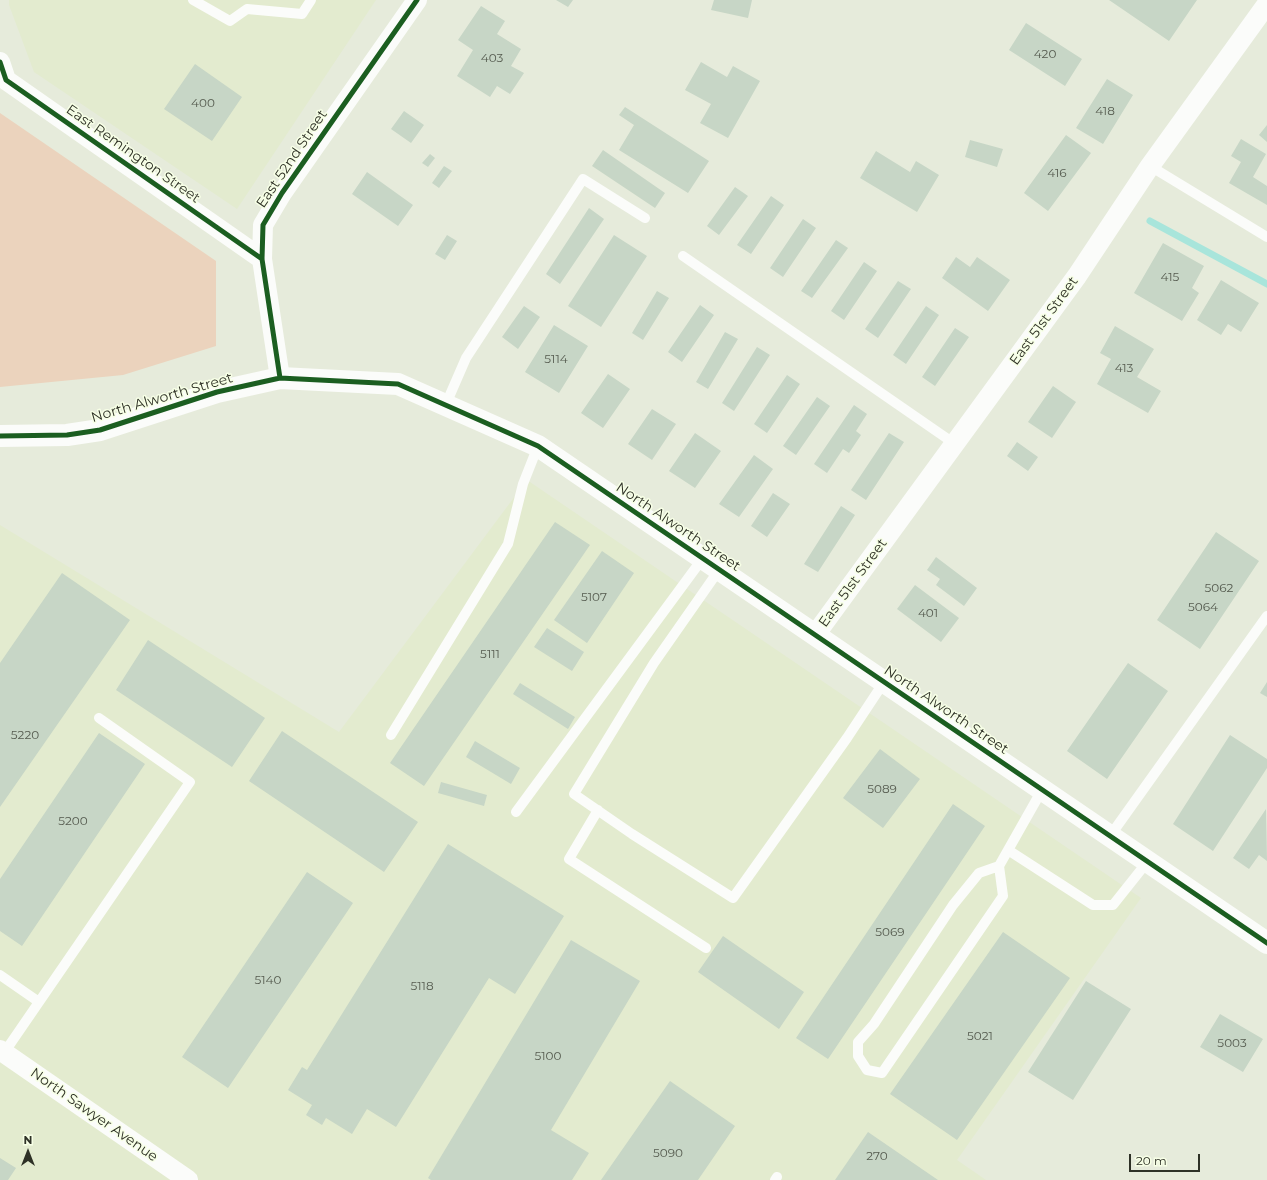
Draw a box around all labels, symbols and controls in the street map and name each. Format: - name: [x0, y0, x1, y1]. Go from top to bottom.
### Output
- house number: 420: [1034, 47, 1056, 61]
- house number: 403: [481, 51, 503, 65]
- house number: 400: [191, 96, 215, 110]
- street label: East Remington Street: [63, 101, 203, 207]
- house number: 418: [1095, 104, 1115, 118]
- street label: East 52nd Street: [253, 107, 331, 211]
- house number: 416: [1047, 166, 1067, 180]
- house number: 415: [1161, 270, 1179, 284]
- street label: East 51st Street: [1006, 274, 1082, 368]
- house number: 5114: [544, 352, 568, 366]
- house number: 413: [1115, 361, 1133, 375]
- street label: North Alworth Street: [89, 370, 235, 426]
- street label: North Alworth Street: [613, 479, 743, 575]
- street label: East 51st Street: [815, 536, 891, 630]
- house number: 5062: [1205, 581, 1233, 595]
- house number: 5107: [581, 590, 607, 604]
- house number: 5064: [1188, 600, 1218, 614]
- house number: 401: [918, 606, 938, 620]
- house number: 5111: [480, 647, 500, 661]
- street label: North Alworth Street: [881, 662, 1011, 758]
- house number: 5220: [11, 728, 39, 742]
- house number: 5089: [867, 782, 897, 796]
- house number: 5200: [58, 814, 88, 828]
- house number: 5069: [875, 925, 905, 939]
- house number: 5140: [255, 973, 281, 987]
- house number: 5118: [410, 979, 434, 993]
- house number: 5021: [967, 1029, 993, 1043]
- house number: 5003: [1217, 1036, 1247, 1050]
- house number: 5100: [534, 1049, 562, 1063]
- street label: North Sawyer Avenue: [27, 1065, 161, 1165]
- north arrow: [8, 1132, 48, 1172]
- house number: 5090: [653, 1146, 683, 1160]
- scale bar: [1131, 1146, 1202, 1172]
- house number: 270: [866, 1149, 888, 1163]
- text: 20 m: [1136, 1153, 1167, 1168]

